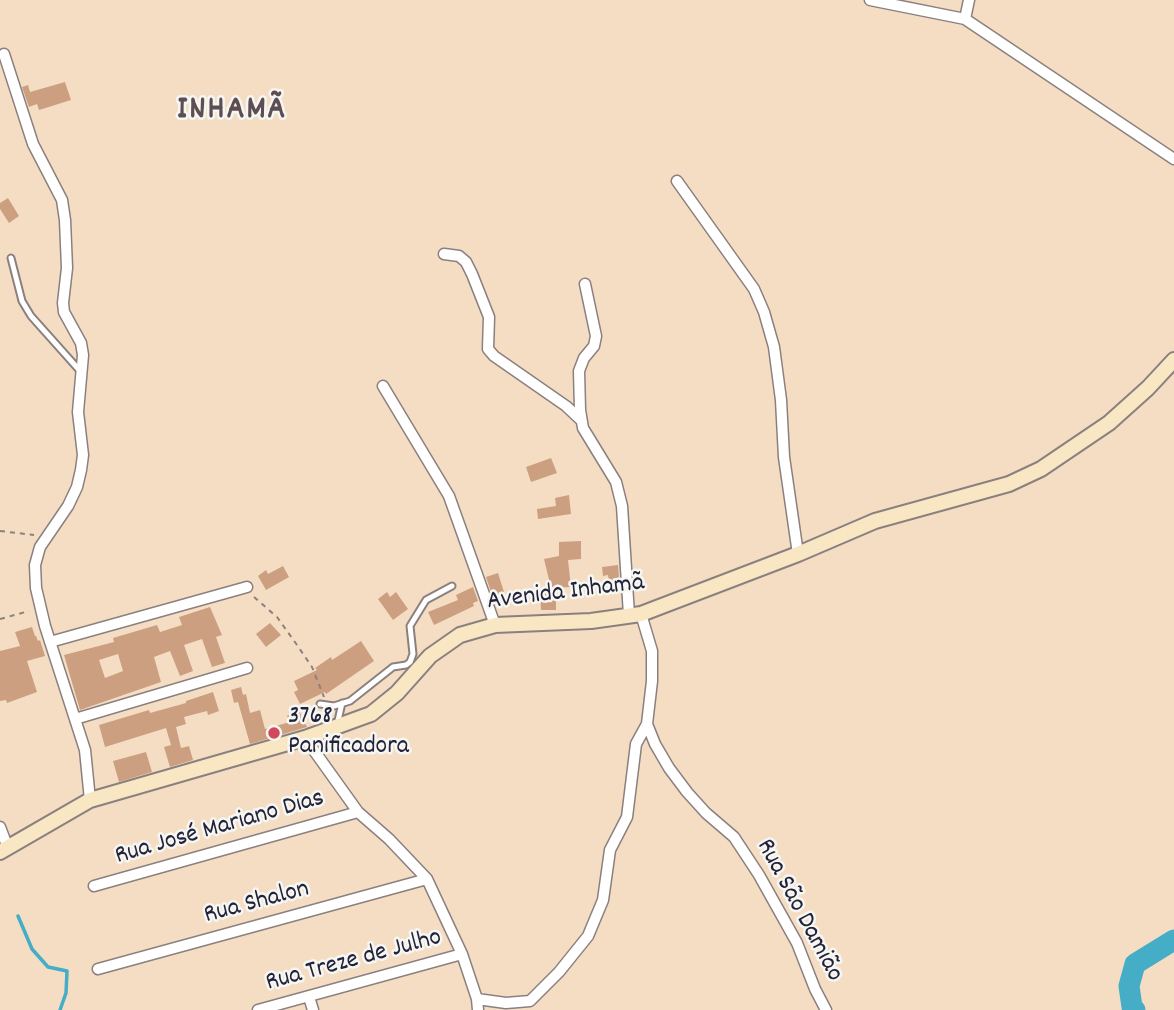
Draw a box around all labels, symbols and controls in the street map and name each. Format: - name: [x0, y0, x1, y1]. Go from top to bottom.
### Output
- district label: INHAMÃ: [178, 92, 286, 132]
- street label: Avenida Inhamã: [485, 569, 647, 619]
- place label: 3768 Panificadora: [288, 702, 409, 764]
- marker: 3768 Panificadora: [266, 725, 282, 741]
- street label: Rua José Mariano Dias: [112, 784, 328, 874]
- street label: Rua São Damião: [747, 834, 849, 988]
- street label: Rua Shalon: [201, 875, 313, 933]
- street label: Rua Treze de Julho: [263, 924, 445, 1000]

